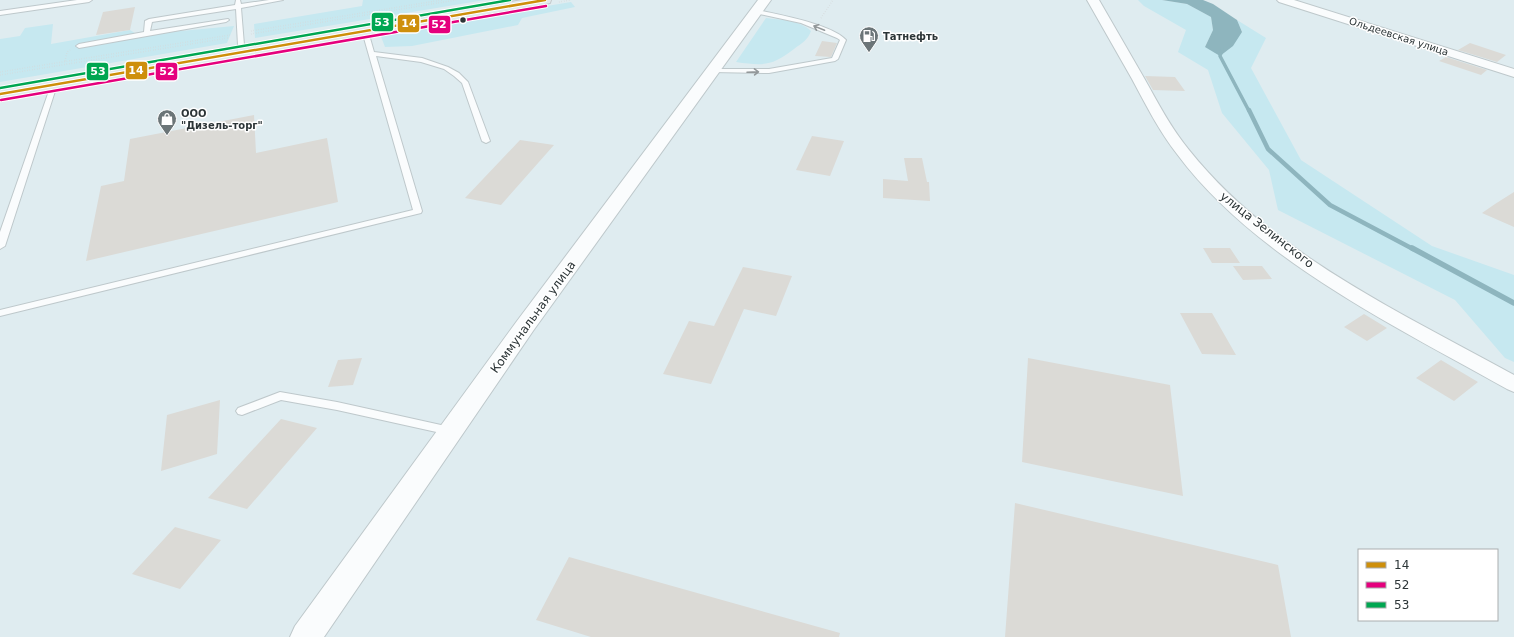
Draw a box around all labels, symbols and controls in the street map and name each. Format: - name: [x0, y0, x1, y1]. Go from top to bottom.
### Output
- line badge: 53: [371, 12, 394, 32]
- line badge: 14: [397, 14, 420, 33]
- line badge: 52: [428, 15, 451, 34]
- unlabelled marker: [458, 15, 468, 25]
- street label: Ольдеевская улица: [1348, 15, 1450, 58]
- text: 53: [374, 16, 390, 29]
- text: 14: [401, 17, 417, 30]
- text: 52: [431, 18, 447, 31]
- one-way arrow: [814, 24, 826, 32]
- fuel station icon: Татнефть: [858, 25, 880, 53]
- place label: Татнефть: [883, 31, 938, 42]
- line badge: 14: [125, 61, 148, 80]
- line badge: 53: [86, 62, 109, 81]
- line badge: 52: [155, 62, 178, 81]
- text: 14: [128, 64, 144, 77]
- text: 53: [90, 65, 106, 78]
- text: 52: [159, 65, 175, 78]
- one-way arrow: [746, 68, 759, 76]
- shop icon: ООО "Дизель-торг": [156, 108, 178, 136]
- place label: ООО "Дизель-торг": [181, 108, 263, 131]
- street label: улица Зелинского: [1217, 189, 1317, 271]
- street label: Коммунальная улица: [488, 258, 578, 376]
- legend: [1358, 549, 1498, 621]
- text: 14: [1394, 558, 1409, 572]
- text: 52: [1394, 578, 1409, 592]
- text: 53: [1394, 598, 1409, 612]

